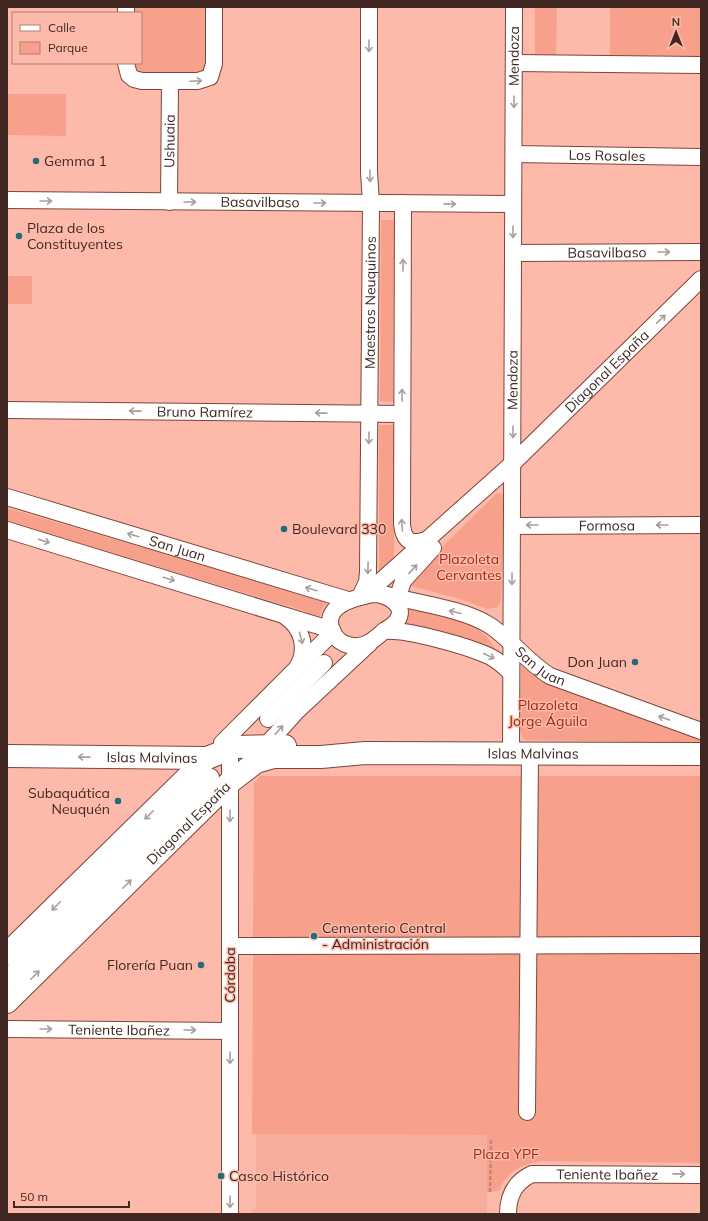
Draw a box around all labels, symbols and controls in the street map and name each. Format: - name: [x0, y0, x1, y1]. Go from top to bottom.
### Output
- legend: [12, 12, 142, 64]
- north arrow: [656, 12, 696, 52]
- text: N: [672, 15, 680, 29]
- text: Calle: [48, 20, 75, 35]
- street label: Mendoza: [505, 26, 523, 86]
- one-way arrow: [365, 39, 373, 52]
- text: Parque: [48, 40, 88, 55]
- one-way arrow: [189, 77, 202, 84]
- one-way arrow: [510, 95, 518, 108]
- street label: Ushuaia: [160, 114, 179, 168]
- street label: Los Rosales: [568, 146, 646, 165]
- place label: Gemma 1: [44, 152, 107, 170]
- marker: Gemma 1: [31, 156, 41, 166]
- one-way arrow: [366, 169, 373, 182]
- street label: Basavilbaso: [220, 193, 300, 211]
- one-way arrow: [39, 197, 52, 205]
- one-way arrow: [183, 198, 196, 206]
- one-way arrow: [313, 199, 326, 207]
- one-way arrow: [443, 200, 456, 208]
- place label: Plaza de los Constituyentes: [27, 219, 123, 253]
- one-way arrow: [509, 225, 517, 238]
- marker: Plaza de los Constituyentes: [14, 231, 24, 241]
- street label: Maestros Neuquinos: [361, 236, 380, 369]
- street label: Basavilbaso: [567, 243, 647, 262]
- one-way arrow: [657, 248, 670, 256]
- one-way arrow: [399, 259, 407, 272]
- one-way arrow: [656, 314, 666, 324]
- street label: Diagonal España: [561, 326, 653, 416]
- street label: Mendoza: [503, 350, 522, 410]
- one-way arrow: [398, 389, 406, 402]
- street label: Bruno Ramírez: [157, 403, 253, 421]
- one-way arrow: [129, 407, 142, 415]
- one-way arrow: [315, 409, 328, 417]
- one-way arrow: [509, 425, 517, 438]
- one-way arrow: [365, 431, 373, 444]
- street label: Formosa: [579, 516, 635, 535]
- one-way arrow: [399, 519, 406, 532]
- place label: Boulevard 330: [292, 520, 386, 538]
- one-way arrow: [656, 521, 669, 529]
- one-way arrow: [526, 522, 539, 529]
- marker: Boulevard 330: [279, 524, 289, 534]
- one-way arrow: [126, 531, 139, 538]
- street label: San Juan: [147, 531, 208, 566]
- one-way arrow: [38, 538, 51, 545]
- park label: Plazoleta Cervantes: [436, 550, 502, 584]
- one-way arrow: [364, 561, 372, 574]
- one-way arrow: [408, 564, 418, 574]
- one-way arrow: [508, 572, 516, 585]
- one-way arrow: [162, 576, 174, 584]
- one-way arrow: [305, 585, 318, 592]
- one-way arrow: [449, 608, 462, 616]
- one-way arrow: [298, 631, 305, 644]
- street label: San Juan: [511, 642, 568, 690]
- one-way arrow: [482, 653, 494, 660]
- place label: Don Juan: [567, 653, 627, 671]
- marker: Don Juan: [630, 657, 640, 667]
- park label: Plazoleta Jorge Águila: [508, 696, 588, 730]
- one-way arrow: [658, 714, 671, 721]
- one-way arrow: [275, 724, 284, 735]
- street label: Islas Malvinas: [488, 744, 579, 763]
- street label: Islas Malvinas: [106, 748, 198, 767]
- one-way arrow: [78, 753, 91, 761]
- street label: Diagonal España: [143, 778, 234, 868]
- place label: Subaquática Neuquén: [28, 784, 110, 818]
- marker: Subaquática Neuquén: [113, 796, 123, 806]
- one-way arrow: [226, 809, 234, 822]
- one-way arrow: [144, 810, 154, 820]
- one-way arrow: [122, 879, 132, 889]
- one-way arrow: [51, 901, 61, 911]
- place label: Cementerio Central - Administración: [322, 919, 446, 953]
- marker: Cementerio Central - Administración: [309, 931, 319, 941]
- street label: Córdoba: [221, 947, 239, 1003]
- place label: Florería Puan: [107, 956, 193, 974]
- marker: Florería Puan: [196, 960, 206, 970]
- one-way arrow: [30, 970, 40, 980]
- street label: Teniente Ibañez: [68, 1021, 170, 1039]
- one-way arrow: [39, 1025, 52, 1033]
- one-way arrow: [183, 1026, 196, 1034]
- one-way arrow: [226, 1051, 234, 1064]
- park label: Plaza YPF: [473, 1145, 539, 1163]
- street label: Teniente Ibañez: [556, 1165, 658, 1184]
- place label: Casco Histórico: [229, 1167, 329, 1185]
- one-way arrow: [672, 1170, 685, 1178]
- marker: Casco Histórico: [216, 1171, 226, 1181]
- scale bar: [14, 1183, 129, 1209]
- text: 50 m: [20, 1189, 48, 1204]
- one-way arrow: [226, 1195, 234, 1208]

